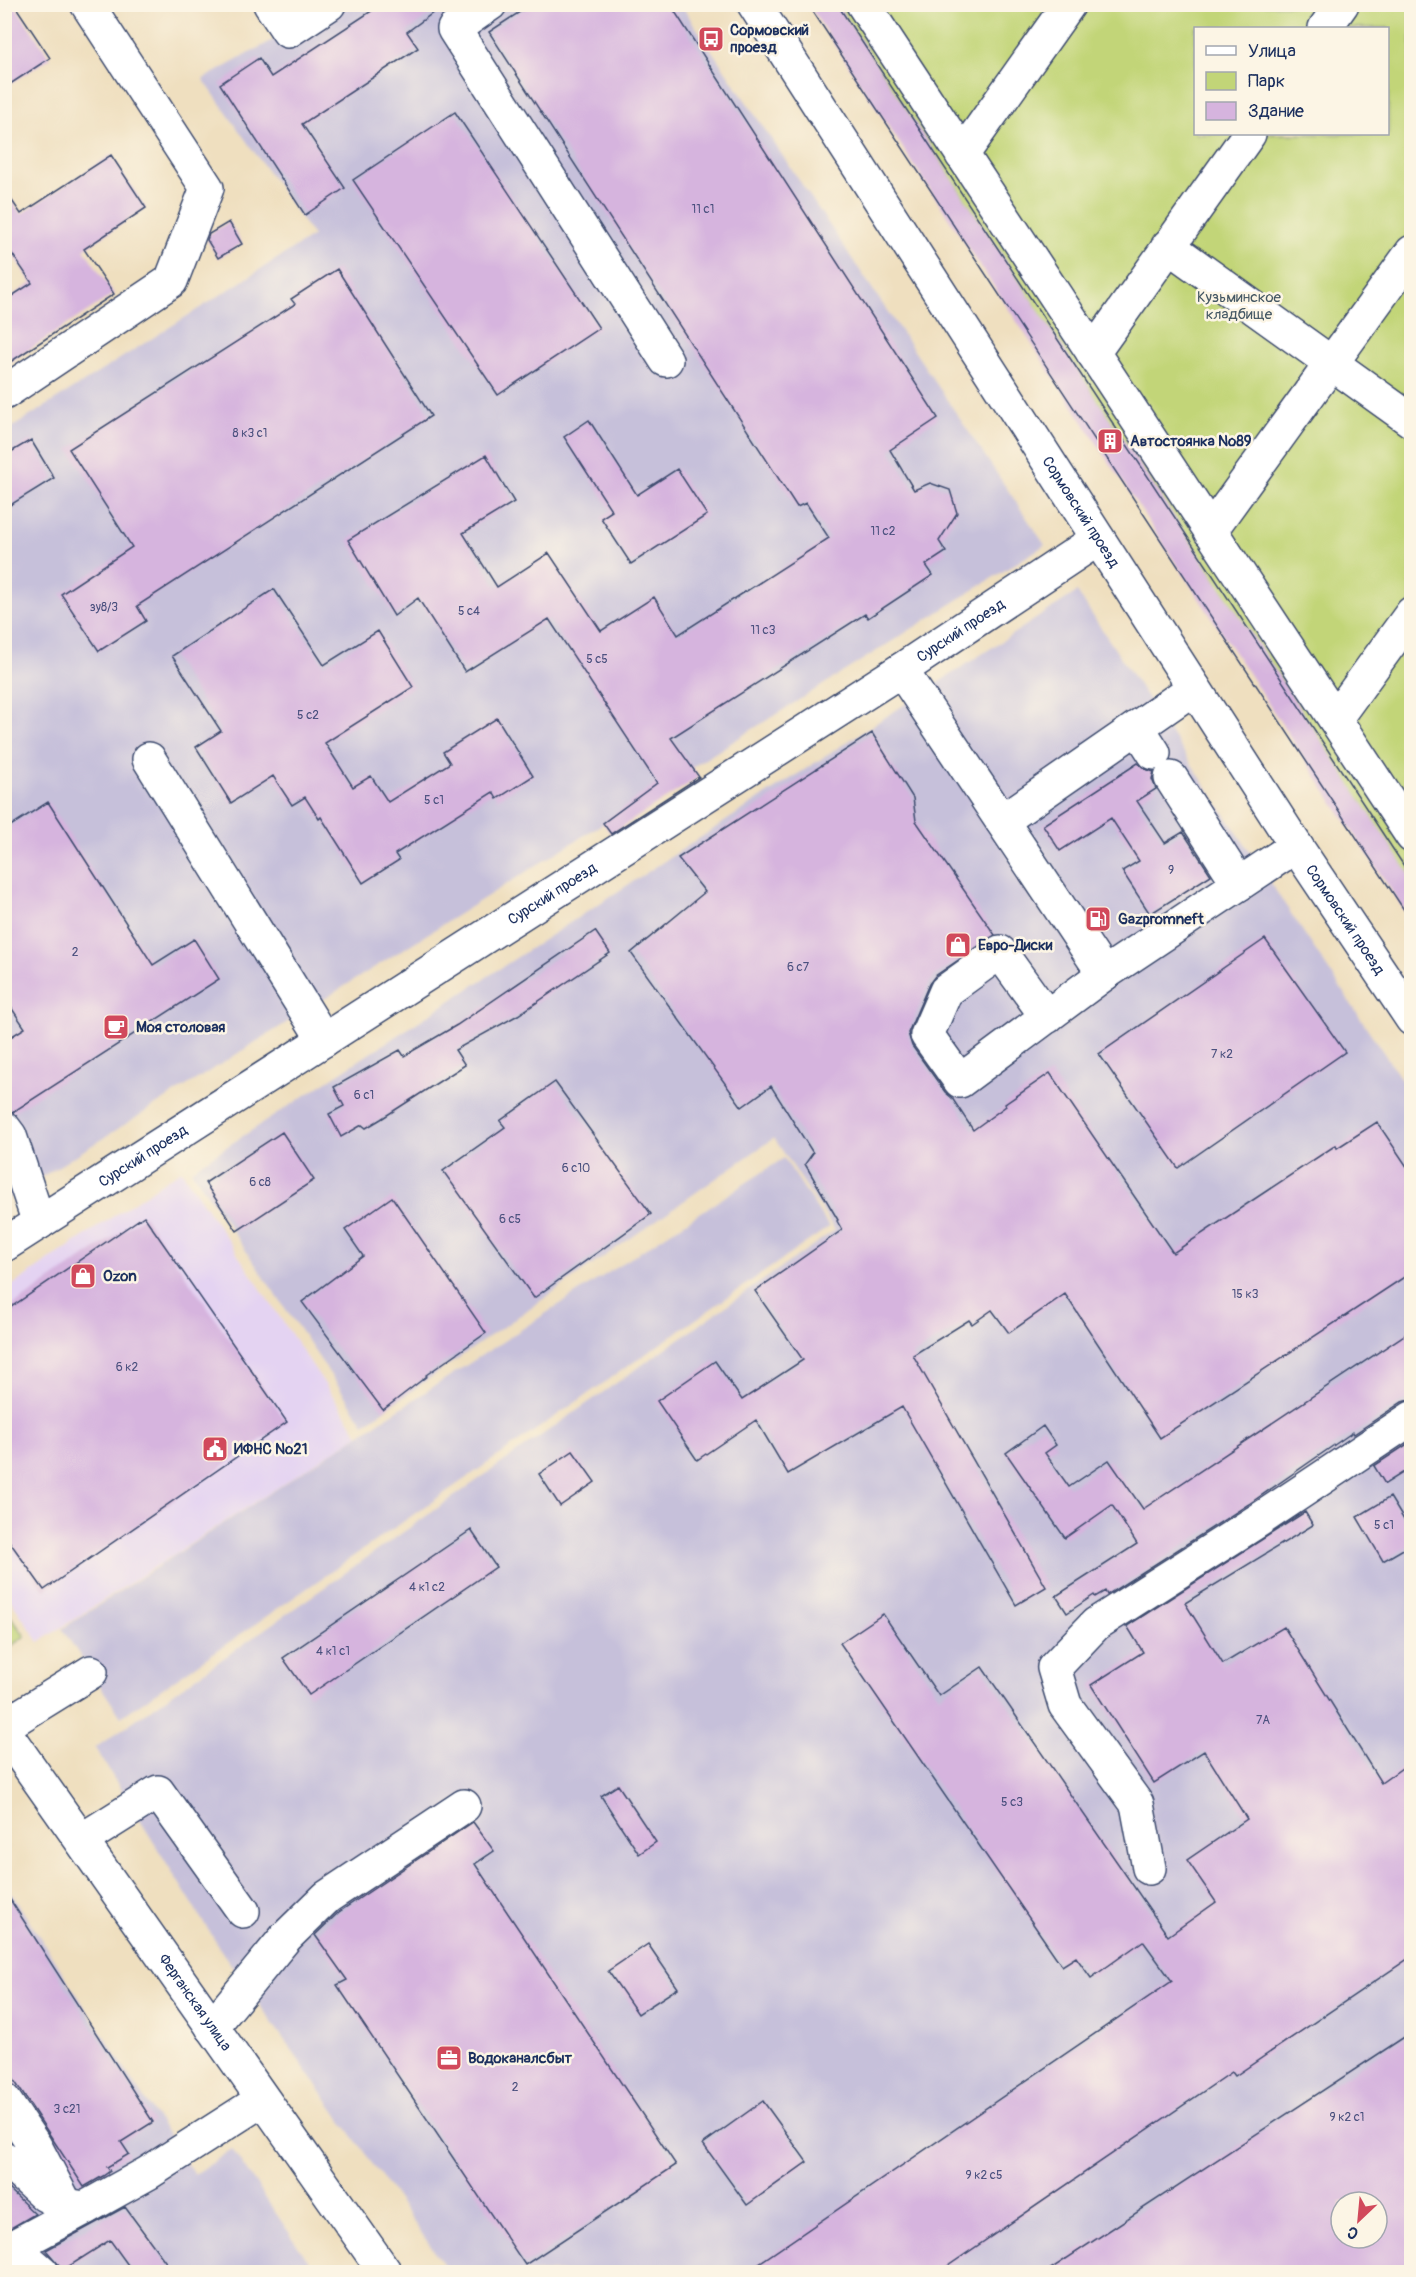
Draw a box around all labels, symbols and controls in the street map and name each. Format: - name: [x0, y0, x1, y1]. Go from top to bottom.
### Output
- place label: Сормовский проезд: [730, 21, 809, 57]
- bus stop icon: Сормовский проезд: [696, 24, 726, 54]
- legend: [1194, 27, 1389, 135]
- text: Улица: [1248, 40, 1296, 63]
- text: Парк: [1248, 70, 1285, 93]
- text: Здание: [1248, 100, 1304, 123]
- house number: 11 с1: [692, 202, 714, 217]
- park label: Кузьминское кладбище: [1197, 288, 1282, 324]
- house number: 8 к3 с1: [233, 426, 267, 441]
- building icon: Автостоянка №89: [1095, 426, 1125, 456]
- place label: Автостоянка №89: [1130, 432, 1252, 451]
- street label: Сормовский проезд: [1038, 453, 1123, 571]
- house number: 11 с2: [871, 524, 896, 539]
- street label: Сурский проезд: [913, 595, 1008, 667]
- house number: зу8/3: [90, 600, 118, 615]
- house number: 5 с4: [458, 604, 480, 619]
- house number: 11 с3: [751, 623, 776, 638]
- house number: 5 с5: [586, 652, 608, 667]
- house number: 5 с2: [297, 708, 319, 723]
- house number: 5 с1: [424, 793, 444, 808]
- street label: Сурский проезд: [504, 859, 600, 930]
- street label: Сормовский проезд: [1301, 861, 1389, 979]
- house number: 9: [1168, 863, 1174, 878]
- fuel station icon: Gazpromneft: [1083, 904, 1113, 934]
- place label: Gazpromneft: [1118, 910, 1205, 929]
- shop icon: Евро-Диски: [943, 930, 973, 960]
- place label: Евро-Диски: [978, 936, 1053, 955]
- house number: 2: [72, 945, 79, 960]
- house number: 6 с7: [787, 960, 810, 975]
- cafe icon: Моя столовая: [101, 1012, 131, 1042]
- place label: Моя столовая: [136, 1018, 225, 1037]
- house number: 7 к2: [1211, 1047, 1233, 1062]
- house number: 6 с1: [354, 1088, 374, 1103]
- street label: Сурский проезд: [95, 1121, 191, 1192]
- house number: 6 с10: [562, 1161, 590, 1176]
- house number: 6 с8: [249, 1175, 271, 1190]
- house number: 6 с5: [499, 1212, 521, 1227]
- shop icon: Ozon: [68, 1261, 98, 1291]
- place label: Ozon: [103, 1267, 137, 1286]
- house number: 15 к3: [1232, 1287, 1259, 1302]
- house number: 6 к2: [116, 1360, 139, 1375]
- public building icon: ИФНС №21: [200, 1434, 230, 1464]
- place label: ИФНС №21: [234, 1440, 308, 1459]
- house number: 5 с1: [1374, 1518, 1394, 1533]
- house number: 4 к1 с2: [409, 1580, 445, 1595]
- house number: 4 к1 с1: [316, 1644, 350, 1659]
- house number: 7А: [1256, 1713, 1270, 1728]
- house number: 5 с3: [1001, 1795, 1023, 1810]
- street label: Ферганская улица: [154, 1951, 235, 2055]
- office icon: Водоканалсбыт: [434, 2043, 464, 2073]
- place label: Водоканалсбыт: [468, 2049, 573, 2068]
- house number: 2: [512, 2080, 519, 2095]
- house number: 3 с21: [54, 2102, 80, 2117]
- house number: 9 к2 с1: [1329, 2110, 1365, 2125]
- house number: 9 к2 с5: [966, 2168, 1002, 2183]
- north arrow: [1329, 2190, 1389, 2250]
- text: С: [1344, 2221, 1362, 2244]

